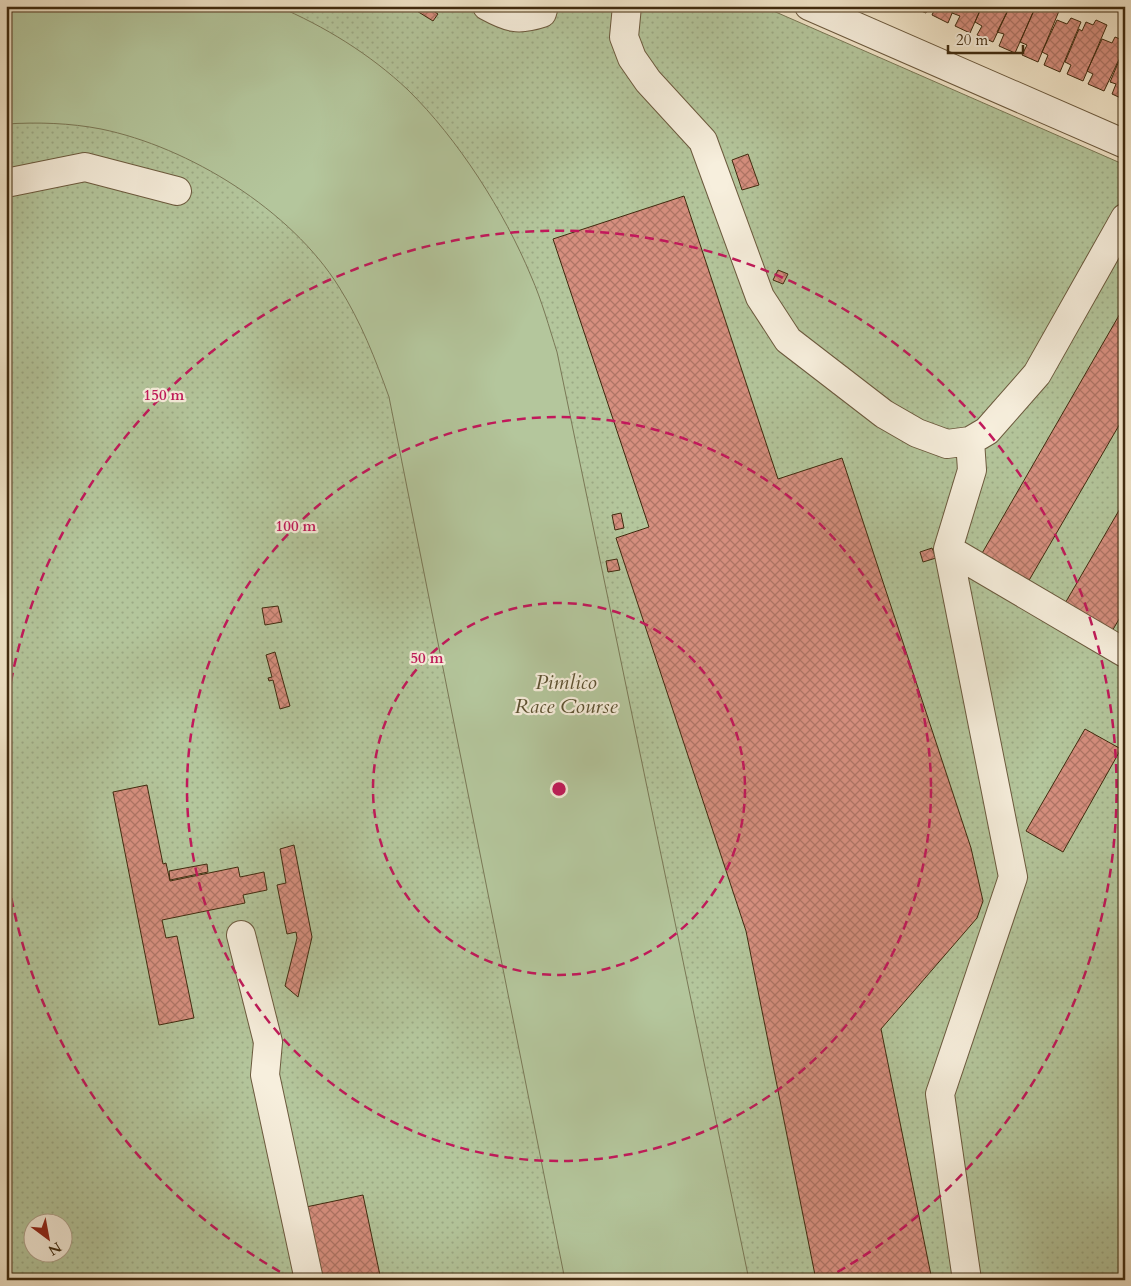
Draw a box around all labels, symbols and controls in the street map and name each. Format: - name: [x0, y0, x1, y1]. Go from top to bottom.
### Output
- scale bar: [948, 22, 1024, 54]
- text: 20 m: [956, 30, 988, 50]
- text: 150 m: [144, 385, 185, 405]
- text: 100 m: [276, 516, 317, 536]
- text: 50 m: [410, 648, 444, 668]
- park label: Pimlico Race Course: [514, 668, 619, 721]
- centre of rings: [550, 780, 568, 798]
- north arrow: [22, 1214, 72, 1264]
- text: N: [44, 1237, 65, 1260]

